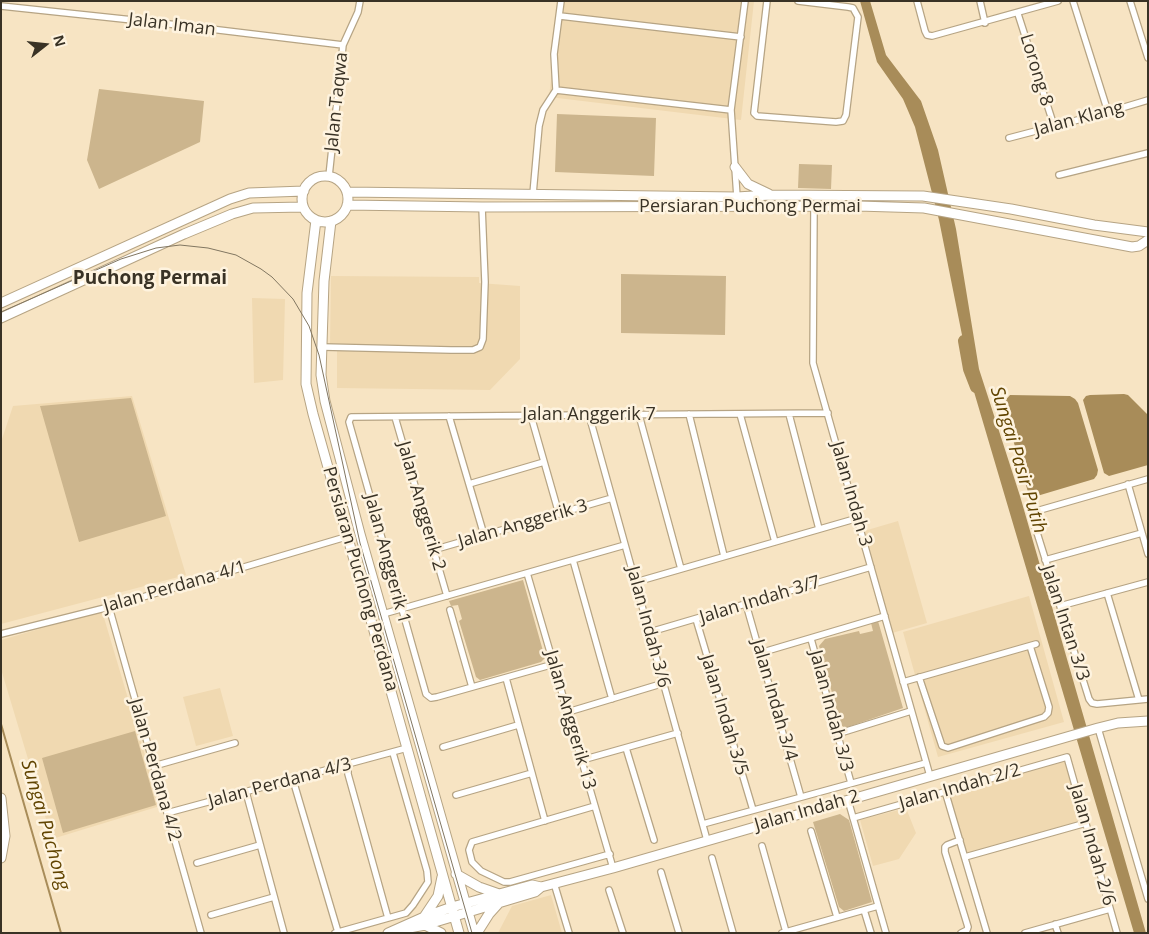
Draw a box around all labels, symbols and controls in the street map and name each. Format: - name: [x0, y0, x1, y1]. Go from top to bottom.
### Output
- street label: Jalan Iman: [127, 9, 217, 41]
- north arrow: [20, 20, 70, 70]
- street label: Lorong 8: [1015, 31, 1057, 109]
- text: N: [49, 33, 71, 49]
- street label: Jalan Taqwa: [321, 51, 353, 153]
- street label: Jalan Klang: [1032, 97, 1126, 141]
- street label: Persiaran Puchong Permai: [639, 196, 861, 218]
- district label: Puchong Permai: [73, 268, 227, 290]
- water label: Sungai Pasir Putih: [985, 384, 1051, 536]
- street label: Jalan Anggerik 7: [522, 404, 656, 426]
- street label: Jalan Anggerik 2: [392, 439, 450, 573]
- street label: Jalan Indah 3: [826, 439, 876, 549]
- street label: Persiaran Puchong Perdana: [318, 464, 402, 694]
- street label: Jalan Anggerik 1: [359, 492, 415, 626]
- street label: Jalan Anggerik 3: [456, 495, 590, 553]
- street label: Jalan Perdana 4/1: [101, 556, 249, 618]
- street label: Jalan Intan 3/3: [1036, 562, 1094, 684]
- street label: Jalan Indah 3/6: [621, 564, 675, 690]
- street label: Jalan Indah 3/7: [697, 571, 823, 629]
- street label: Jalan Indah 3/4: [746, 637, 802, 763]
- street label: Jalan Anggerik 13: [540, 648, 600, 792]
- street label: Jalan Indah 3/3: [804, 648, 858, 774]
- street label: Jalan Indah 3/5: [695, 652, 753, 778]
- street label: Jalan Perdana 4/2: [124, 696, 186, 844]
- street label: Jalan Perdana 4/3: [206, 754, 354, 812]
- water label: Sungai Puchong: [15, 757, 75, 893]
- street label: Jalan Indah 2/2: [897, 759, 1023, 815]
- street label: Jalan Indah 2/6: [1064, 782, 1120, 908]
- street label: Jalan Indah 2: [752, 786, 862, 836]

